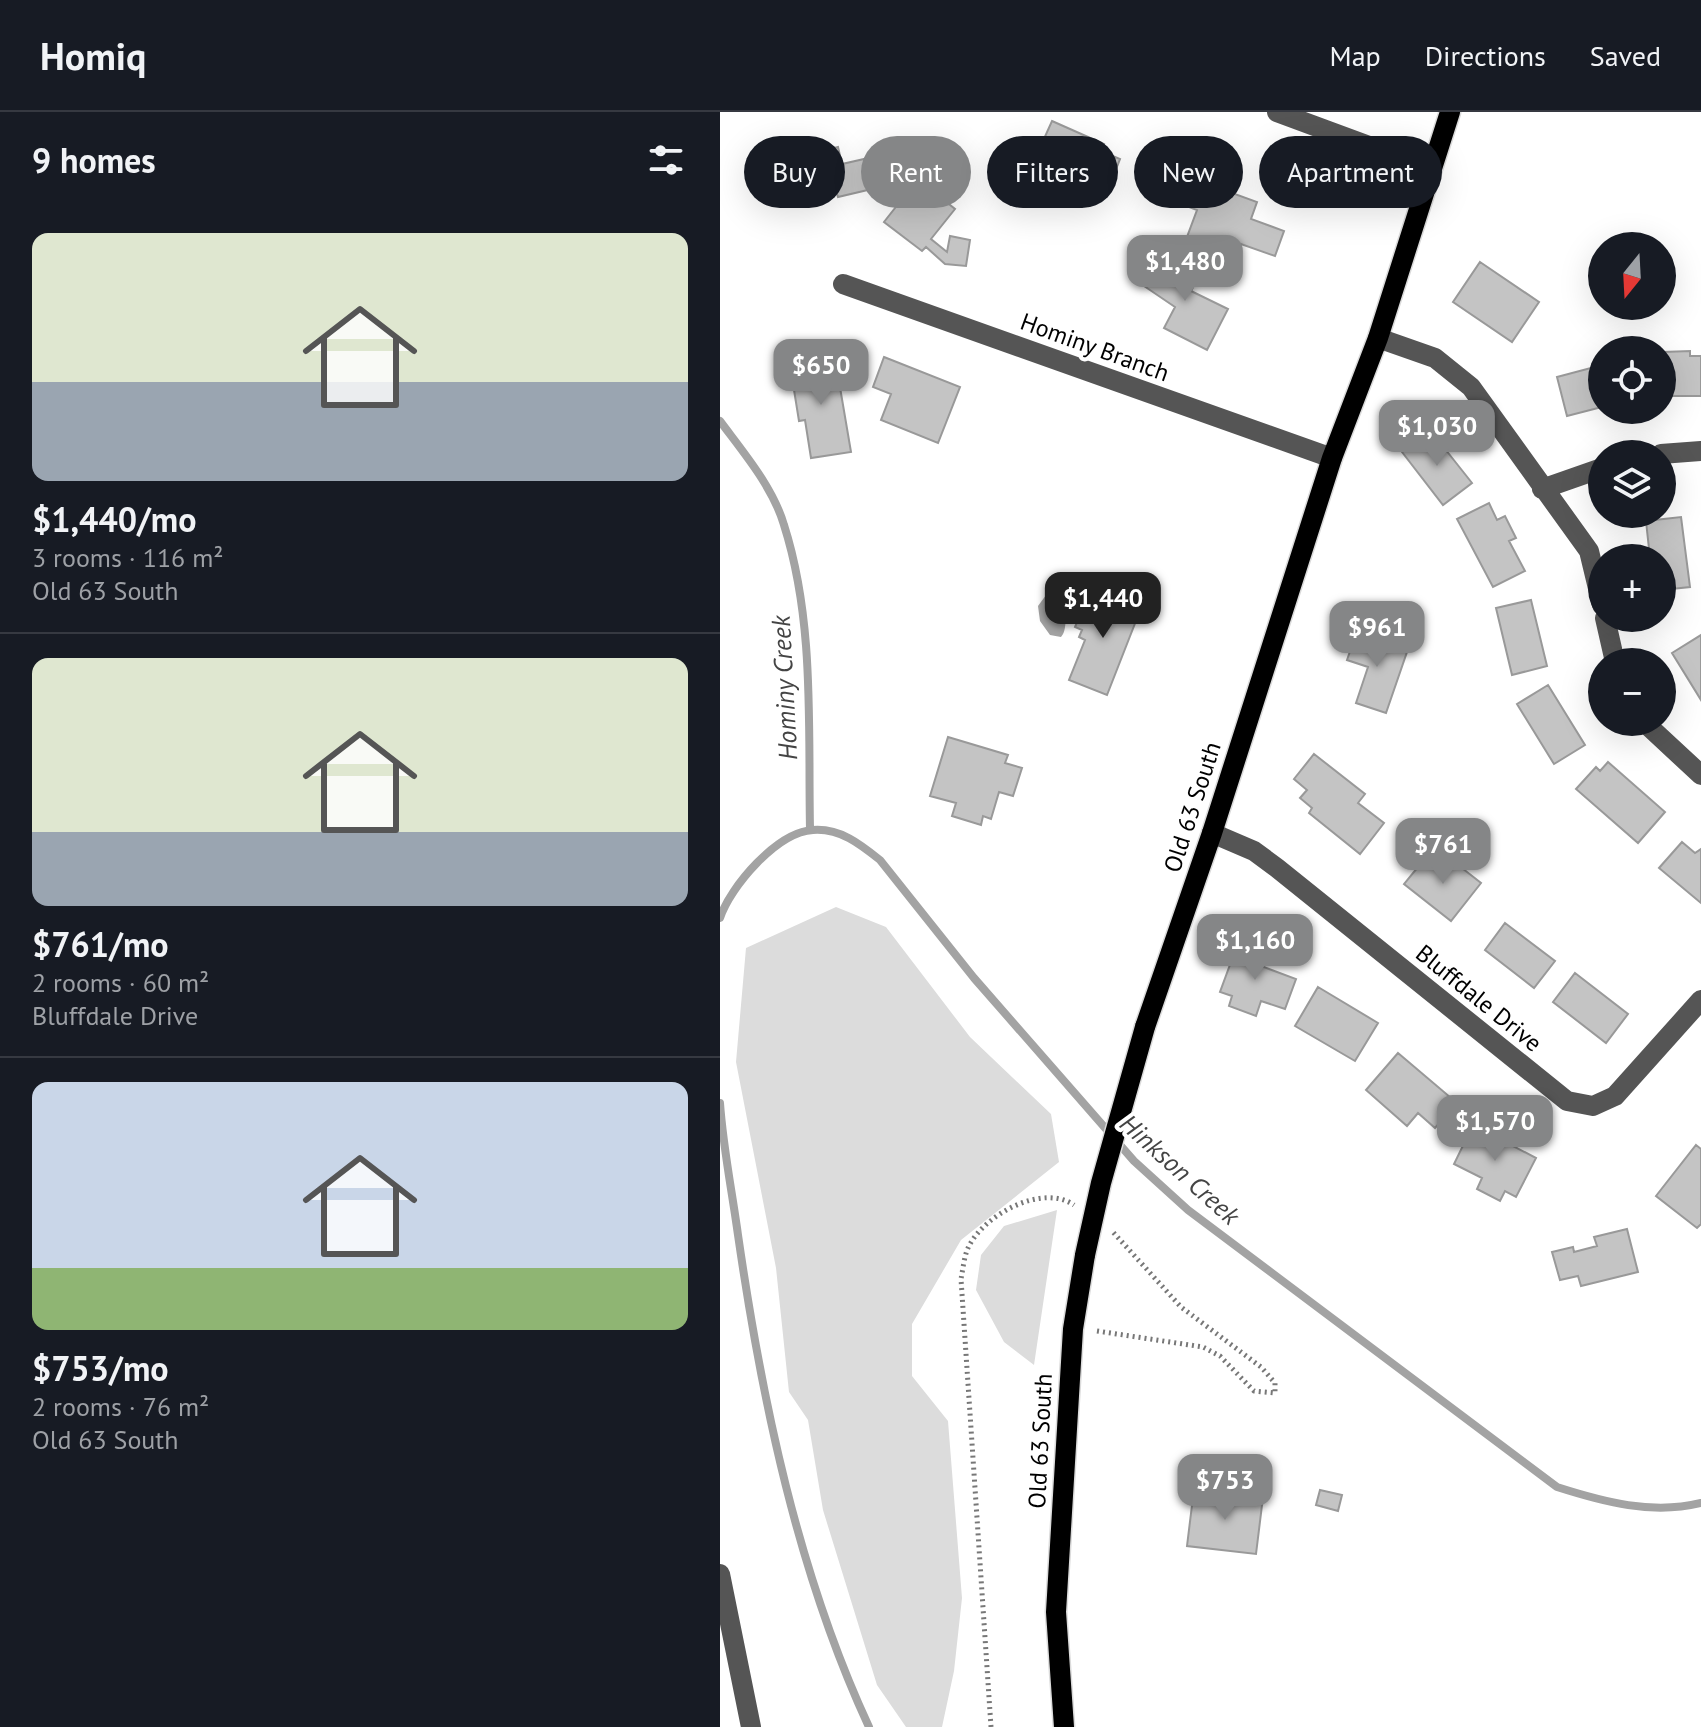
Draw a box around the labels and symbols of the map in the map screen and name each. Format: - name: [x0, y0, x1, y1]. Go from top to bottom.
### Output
- north arrow: [1588, 232, 1676, 320]
- pin: $1,480: [1120, 235, 1250, 303]
- street label: Hominy Branch: [1016, 306, 1174, 388]
- pin: $650: [774, 339, 868, 407]
- pin: $1,030: [1372, 400, 1502, 468]
- pin: $1,440: [1038, 572, 1168, 640]
- pin: $961: [1330, 601, 1424, 669]
- water label: Hominy Creek: [764, 613, 804, 761]
- street label: Old 63 South: [1156, 738, 1228, 876]
- pin: $761: [1396, 818, 1490, 886]
- pin: $1,160: [1190, 914, 1320, 982]
- street label: Bluffdale Drive: [1410, 938, 1548, 1058]
- pin: $1,570: [1430, 1095, 1560, 1163]
- water label: Hinkson Creek: [1113, 1107, 1248, 1232]
- street label: Old 63 South: [1021, 1373, 1059, 1509]
- pin: $753: [1178, 1454, 1272, 1522]

